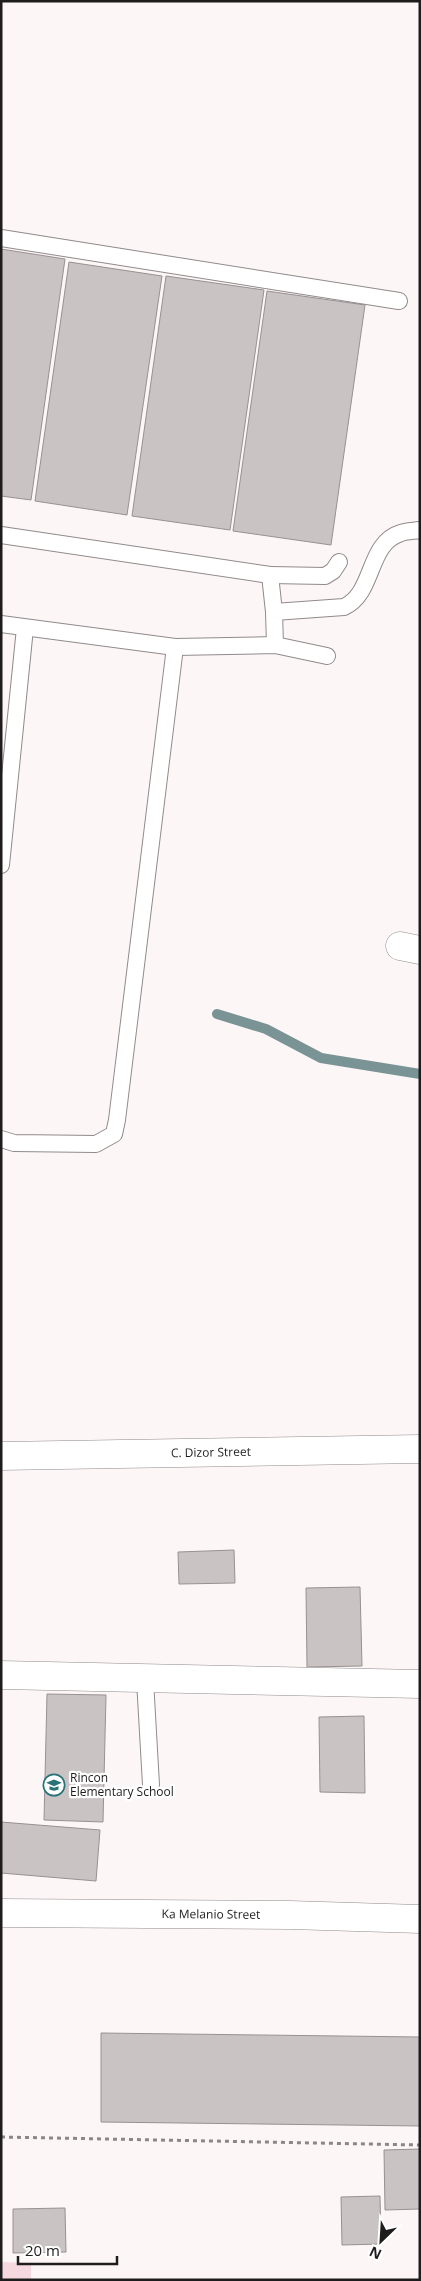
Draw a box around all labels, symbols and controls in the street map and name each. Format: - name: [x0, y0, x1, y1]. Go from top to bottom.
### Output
- street label: C. Dizor Street: [171, 1443, 251, 1461]
- place label: Rincon Elementary School: [70, 1769, 174, 1800]
- school or university icon: Rincon Elementary School: [42, 1773, 66, 1797]
- street label: Ka Melanio Street: [162, 1905, 260, 1923]
- north arrow: [356, 2216, 406, 2266]
- scale bar: [18, 2234, 116, 2266]
- text: 20 m: [25, 2240, 60, 2260]
- text: N: [366, 2242, 384, 2264]

